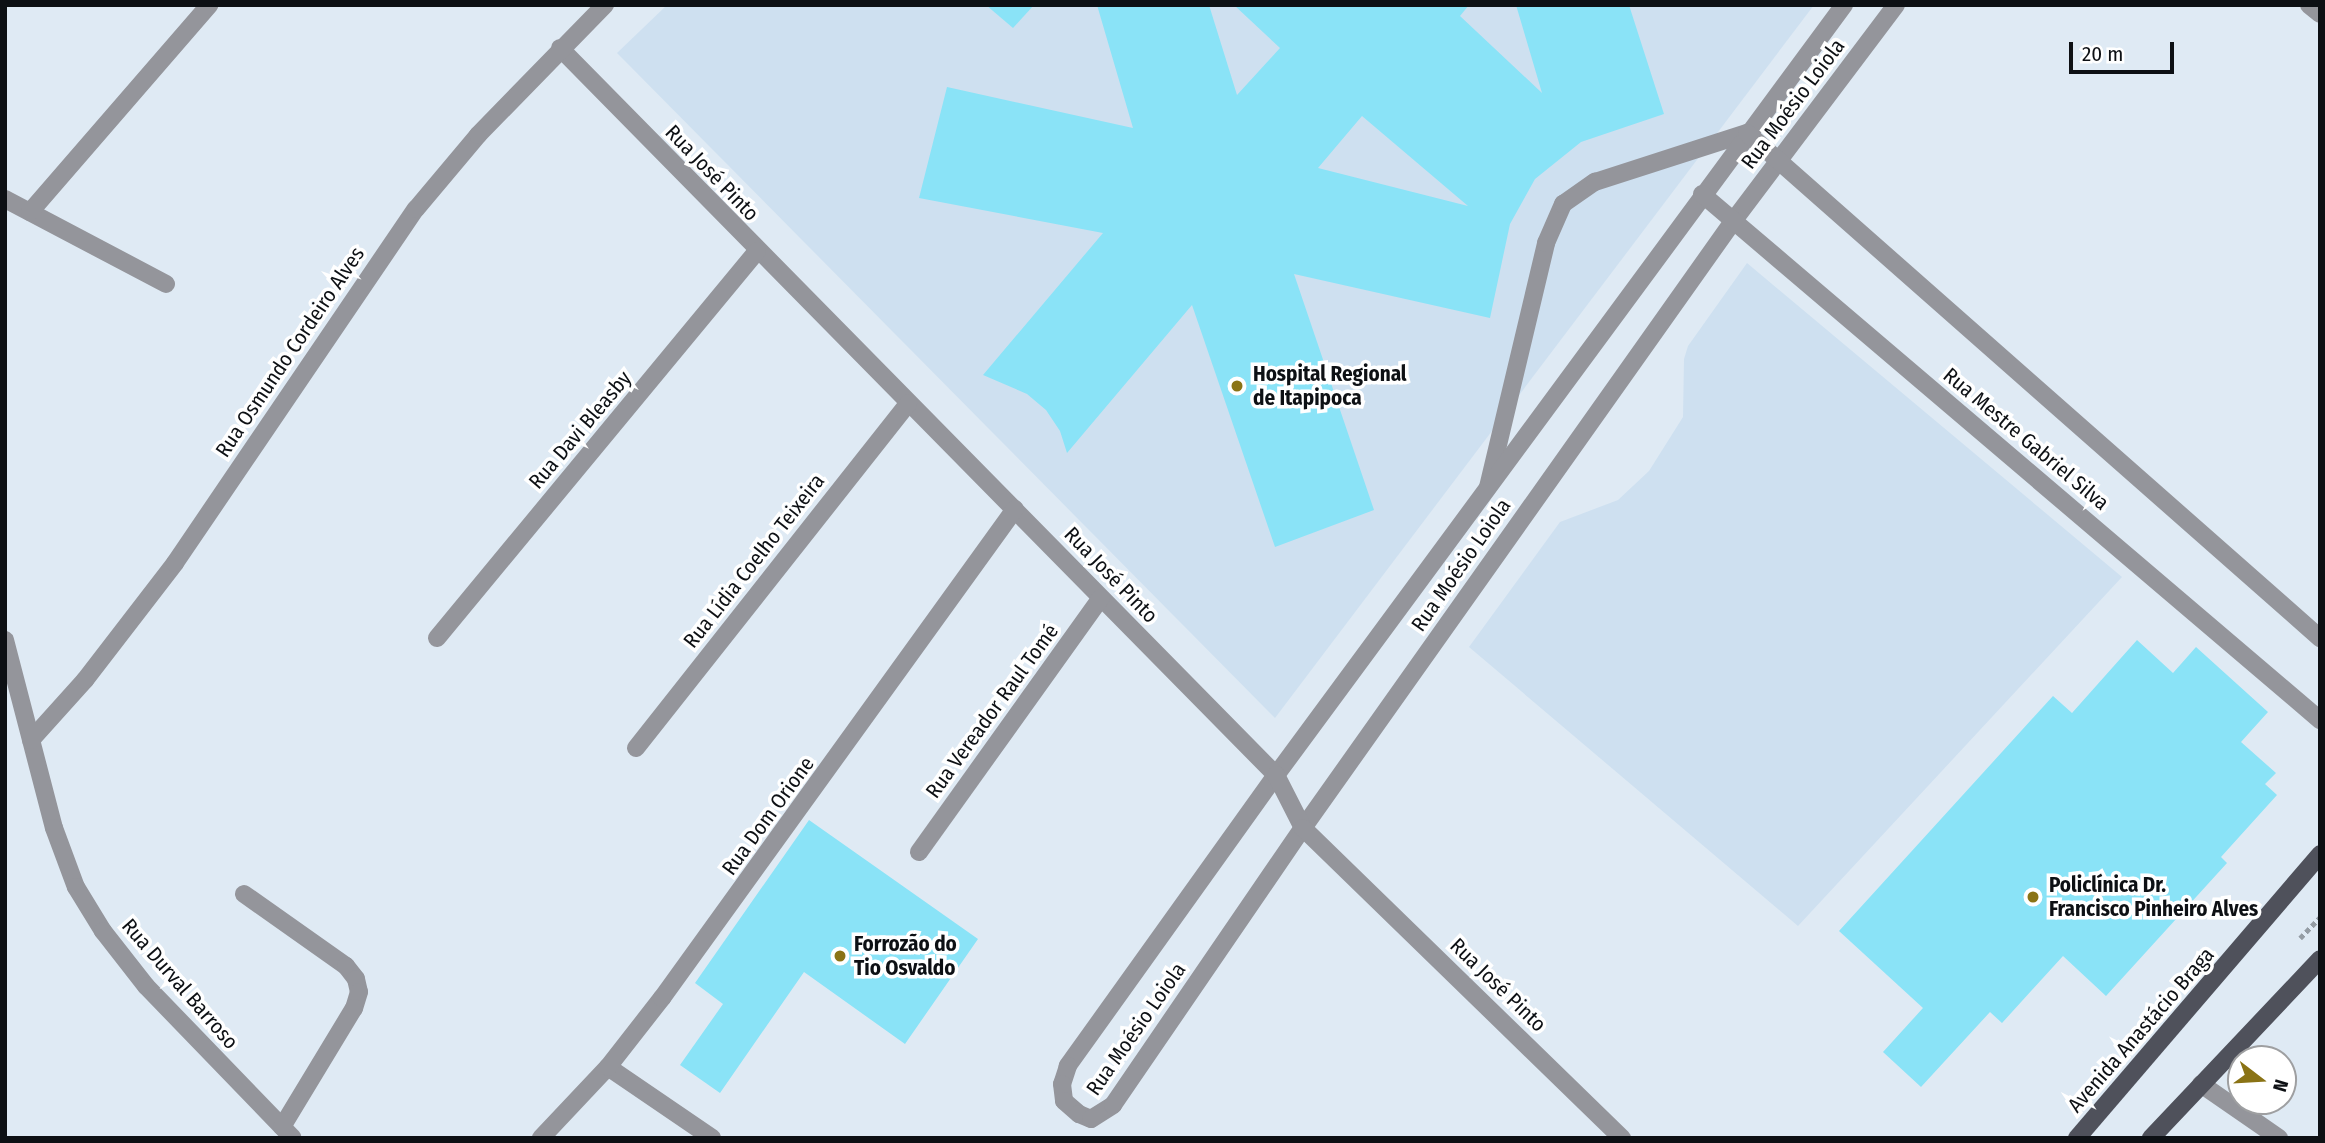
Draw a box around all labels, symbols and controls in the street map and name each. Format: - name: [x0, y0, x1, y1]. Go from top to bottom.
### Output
- scale bar: [2073, 28, 2178, 72]
- street label: Rua Moésio Loiola: [1736, 34, 1850, 174]
- text: 20 m: [2082, 41, 2123, 67]
- street label: Rua José Pinto: [660, 120, 764, 226]
- street label: Rua Osmundo Cordeiro Alves: [210, 242, 370, 462]
- place label: Hospital Regional de Itapipoca: [1253, 361, 1407, 411]
- street label: Rua Mestre Gabriel Silva: [1938, 362, 2114, 516]
- street label: Rua Davi Bleasby: [523, 366, 637, 494]
- marker: Hospital Regional de Itapipoca: [1227, 376, 1247, 396]
- street label: Rua Lídia Coelho Teixeira: [678, 469, 830, 653]
- street label: Rua Moésio Loiola: [1406, 494, 1516, 636]
- street label: Rua José Pinto: [1059, 522, 1163, 628]
- street label: Rua Vereador Raul Tomé: [920, 619, 1064, 803]
- street label: Rua Dom Orione: [717, 752, 819, 880]
- place label: Policlínica Dr. Francisco Pinheiro Alves: [2049, 872, 2258, 922]
- marker: Policlínica Dr. Francisco Pinheiro Alves: [2023, 887, 2043, 907]
- street label: Rua Durval Barroso: [116, 914, 244, 1054]
- place label: Forrozão do Tio Osvaldo: [854, 931, 957, 981]
- street label: Rua José Pinto: [1445, 933, 1551, 1037]
- street label: Avenida Anastácio Braga: [2063, 942, 2219, 1118]
- marker: Forrozão do Tio Osvaldo: [832, 948, 848, 964]
- street label: Rua Moésio Loiola: [1081, 958, 1191, 1100]
- north arrow: [2227, 1045, 2297, 1115]
- text: N: [2268, 1077, 2293, 1095]

